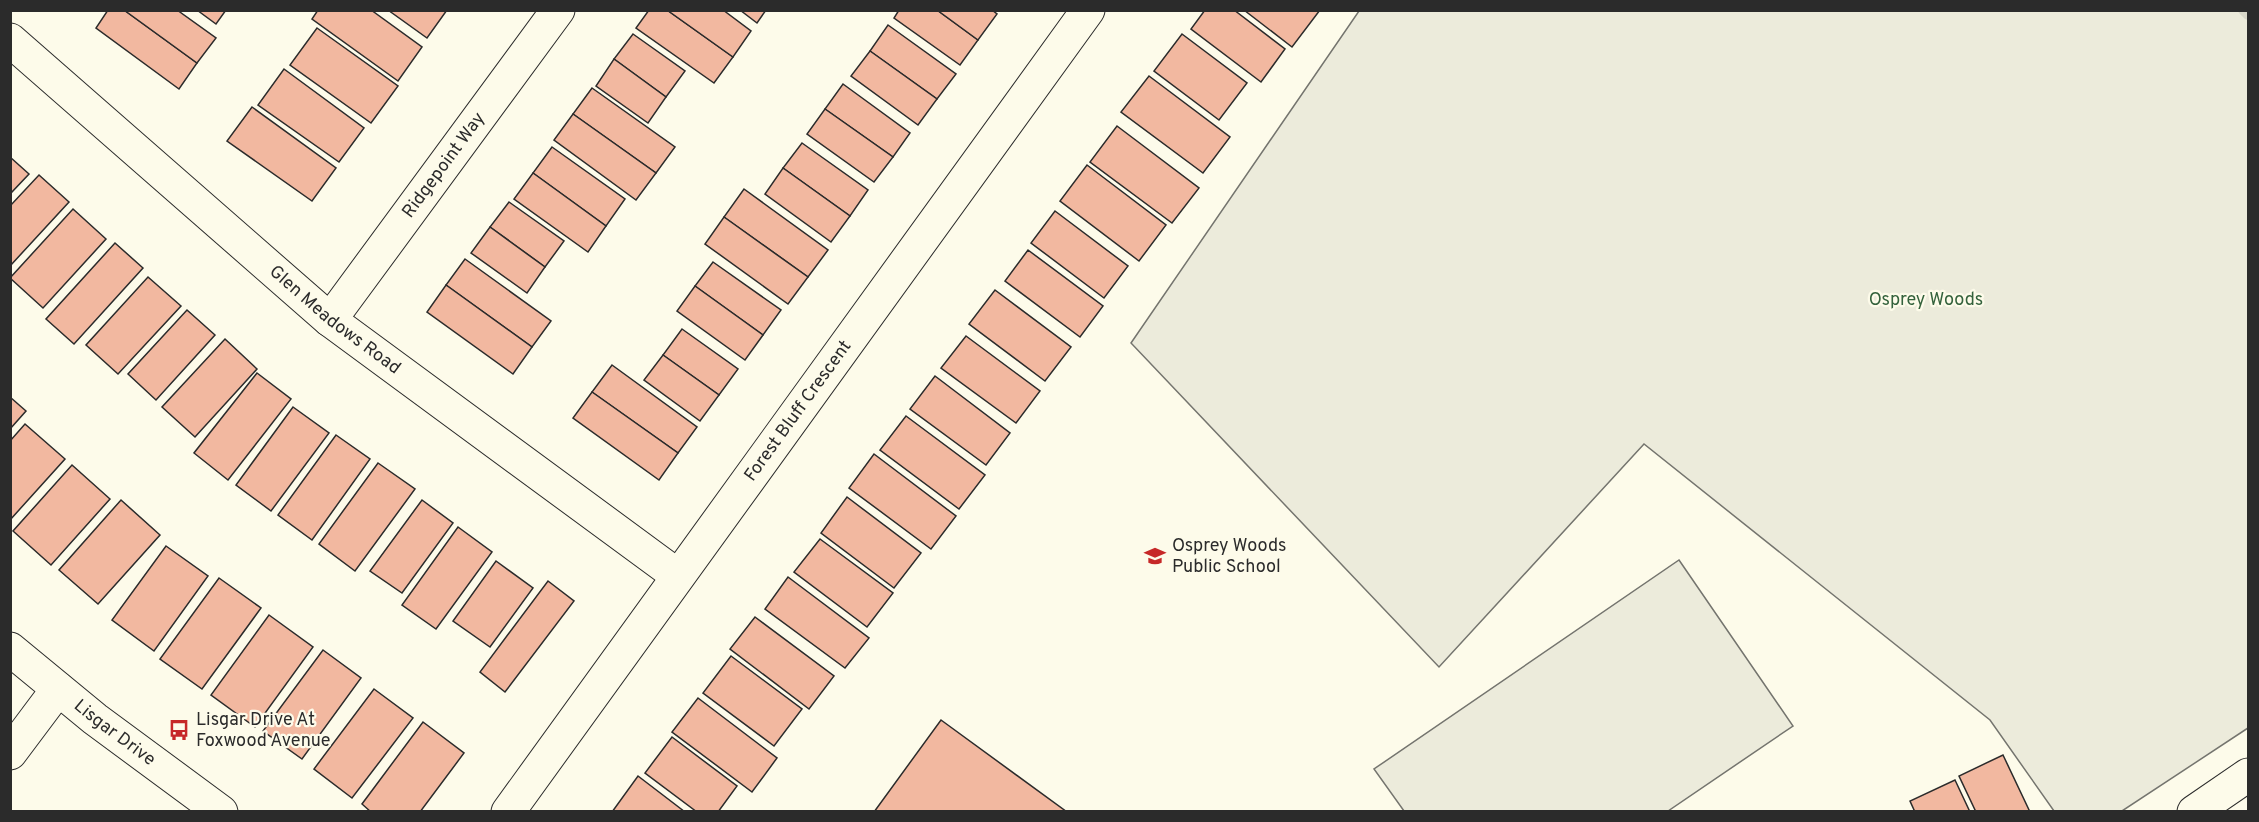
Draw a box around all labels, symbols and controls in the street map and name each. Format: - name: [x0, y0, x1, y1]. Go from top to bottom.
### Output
- street label: Ridgepoint Way: [397, 108, 490, 223]
- street label: Glen Meadows Road: [264, 260, 405, 380]
- park label: Osprey Woods: [1869, 289, 1983, 312]
- street label: Forest Bluff Crescent: [739, 336, 857, 486]
- place label: Osprey Woods Public School: [1172, 535, 1286, 579]
- school or university icon: Osprey Woods Public School: [1143, 544, 1167, 568]
- street label: Lisgar Drive: [69, 695, 160, 771]
- place label: Lisgar Drive At Foxwood Avenue: [196, 709, 331, 753]
- bus stop icon: Lisgar Drive At Foxwood Avenue: [167, 718, 191, 742]

